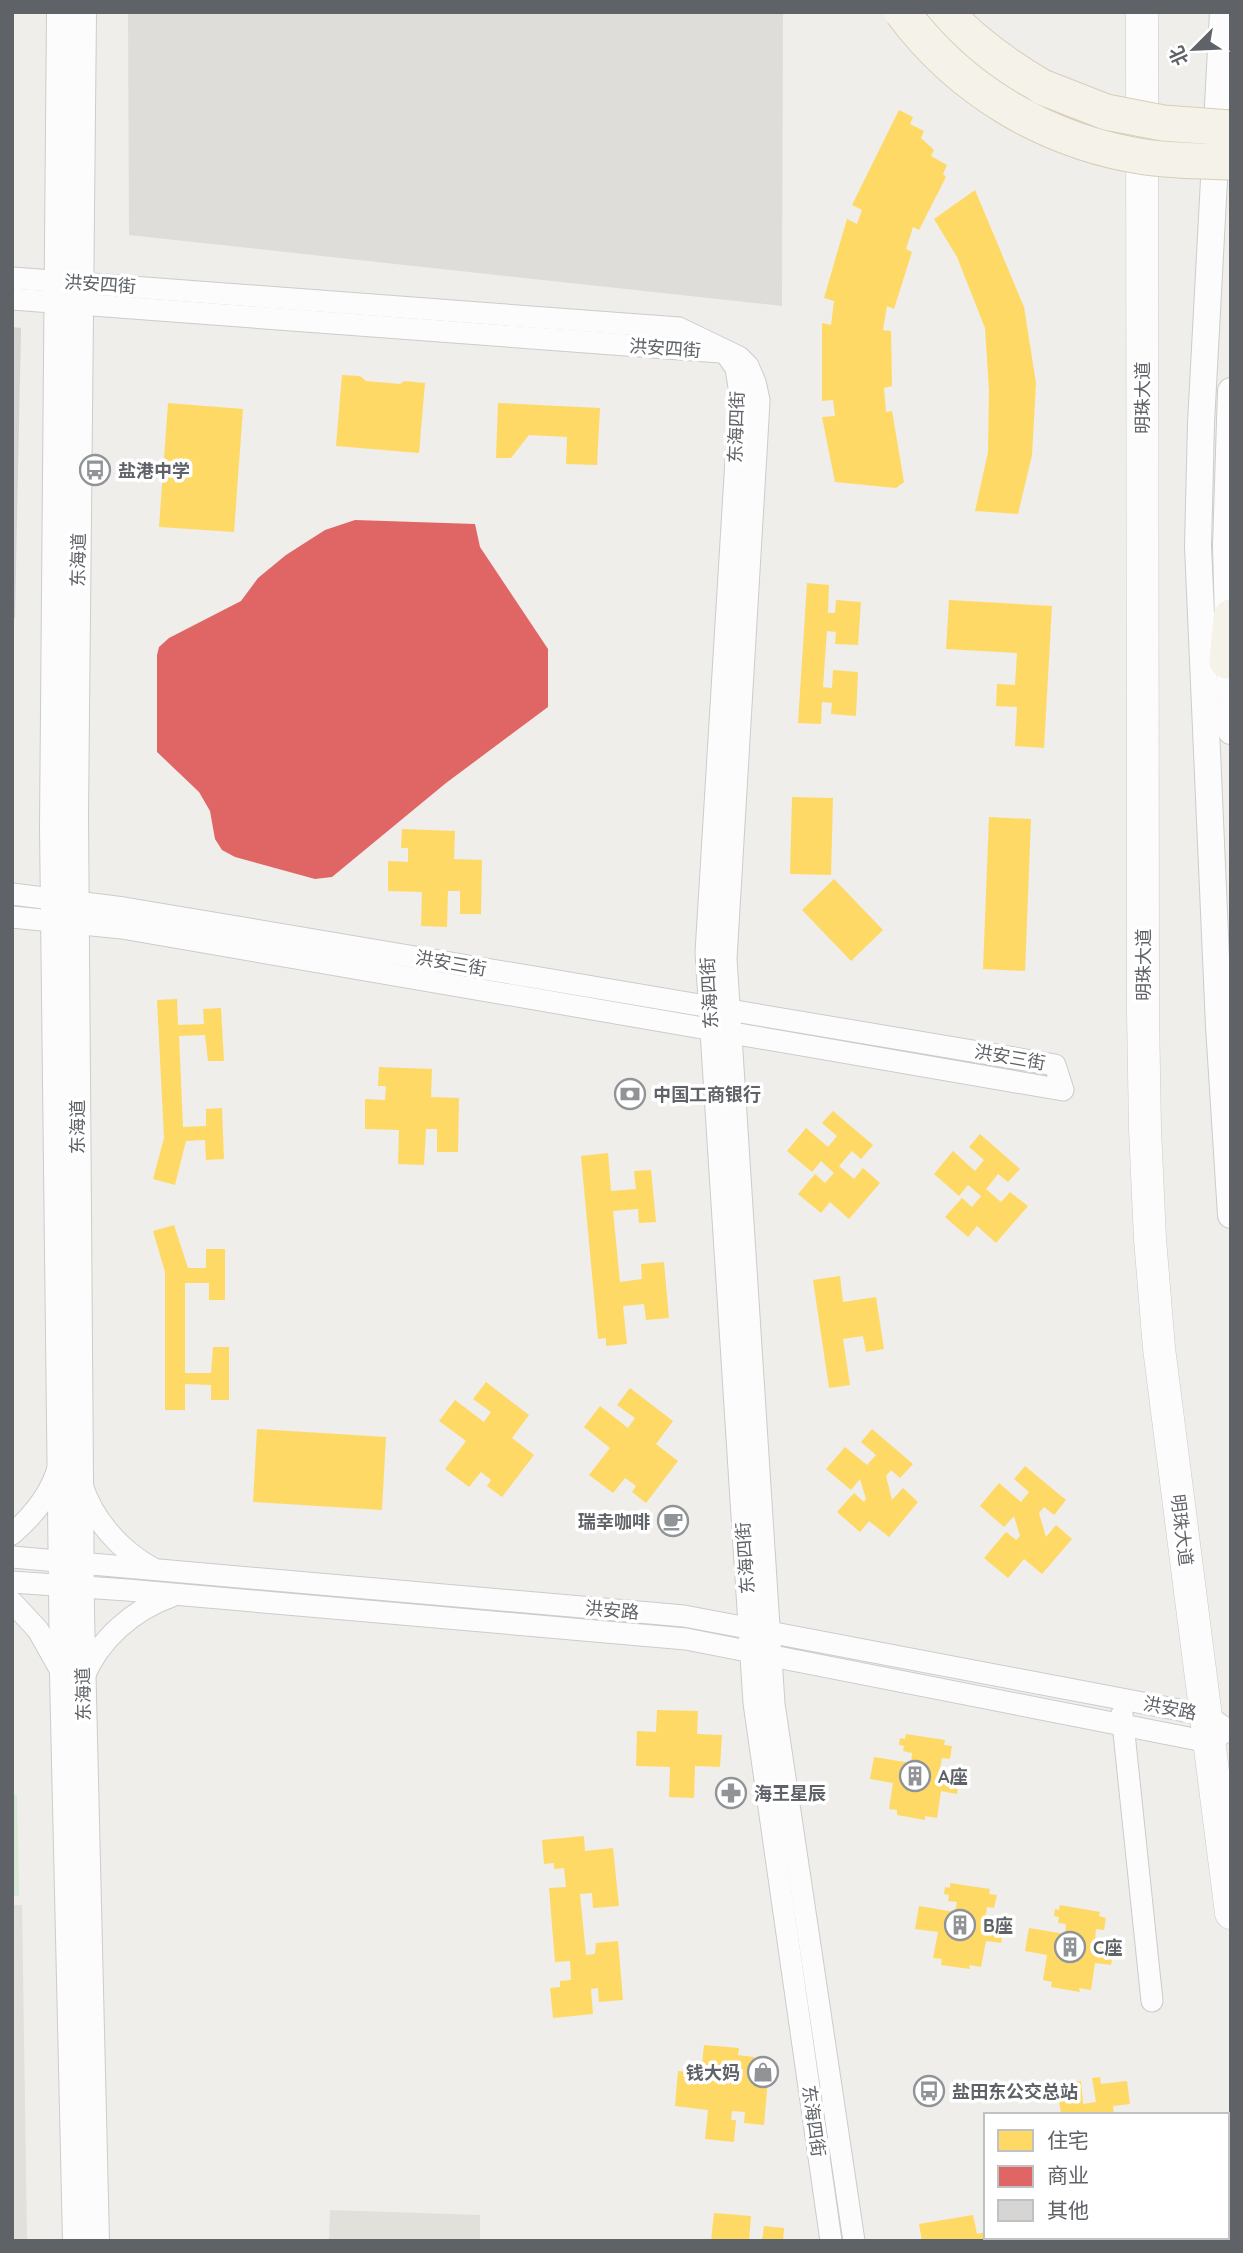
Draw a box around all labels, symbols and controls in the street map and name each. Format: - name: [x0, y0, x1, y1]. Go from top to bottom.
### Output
- north arrow: [1159, 14, 1229, 84]
- text: 北: [1164, 42, 1193, 69]
- street label: 洪安四街: [63, 270, 137, 298]
- street label: 洪安四街: [628, 334, 702, 362]
- street label: 明珠大道: [1131, 362, 1154, 434]
- street label: 东海四街: [723, 391, 749, 463]
- bus stop icon: 盐港中学: [78, 453, 112, 487]
- place label: 盐港中学: [118, 459, 190, 482]
- street label: 东海道: [66, 533, 90, 587]
- street label: 明珠大道: [1132, 929, 1155, 1001]
- street label: 洪安三街: [414, 945, 488, 981]
- street label: 东海四街: [696, 956, 722, 1030]
- street label: 洪安三街: [973, 1039, 1047, 1075]
- bank icon: 中国工商银行: [613, 1077, 647, 1111]
- place label: 中国工商银行: [653, 1083, 761, 1106]
- street label: 东海道: [66, 1100, 89, 1154]
- street label: 明珠大道: [1166, 1493, 1198, 1567]
- cafe icon: 瑞幸咖啡: [656, 1504, 690, 1538]
- place label: 瑞幸咖啡: [578, 1510, 650, 1533]
- street label: 东海四街: [731, 1521, 759, 1595]
- street label: 洪安路: [584, 1596, 640, 1624]
- street label: 东海道: [71, 1667, 95, 1721]
- street label: 洪安路: [1141, 1692, 1199, 1724]
- building icon: A座: [898, 1759, 932, 1793]
- place label: A座: [938, 1765, 968, 1788]
- pharmacy icon: 海王星辰: [714, 1776, 748, 1810]
- place label: 海王星辰: [754, 1782, 826, 1805]
- building icon: B座: [943, 1908, 977, 1942]
- place label: B座: [983, 1914, 1013, 1937]
- building icon: C座: [1053, 1930, 1087, 1964]
- place label: C座: [1093, 1936, 1122, 1959]
- shop icon: 钱大妈: [746, 2055, 780, 2089]
- place label: 钱大妈: [686, 2061, 740, 2084]
- bus stop icon: 盐田东公交总站: [912, 2074, 946, 2108]
- place label: 盐田东公交总站: [952, 2080, 1078, 2103]
- street label: 东海四街: [798, 2084, 830, 2158]
- legend: [984, 2113, 1229, 2239]
- text: 住宅: [1047, 2127, 1089, 2153]
- text: 商业: [1047, 2162, 1089, 2188]
- text: 其他: [1047, 2197, 1089, 2223]

